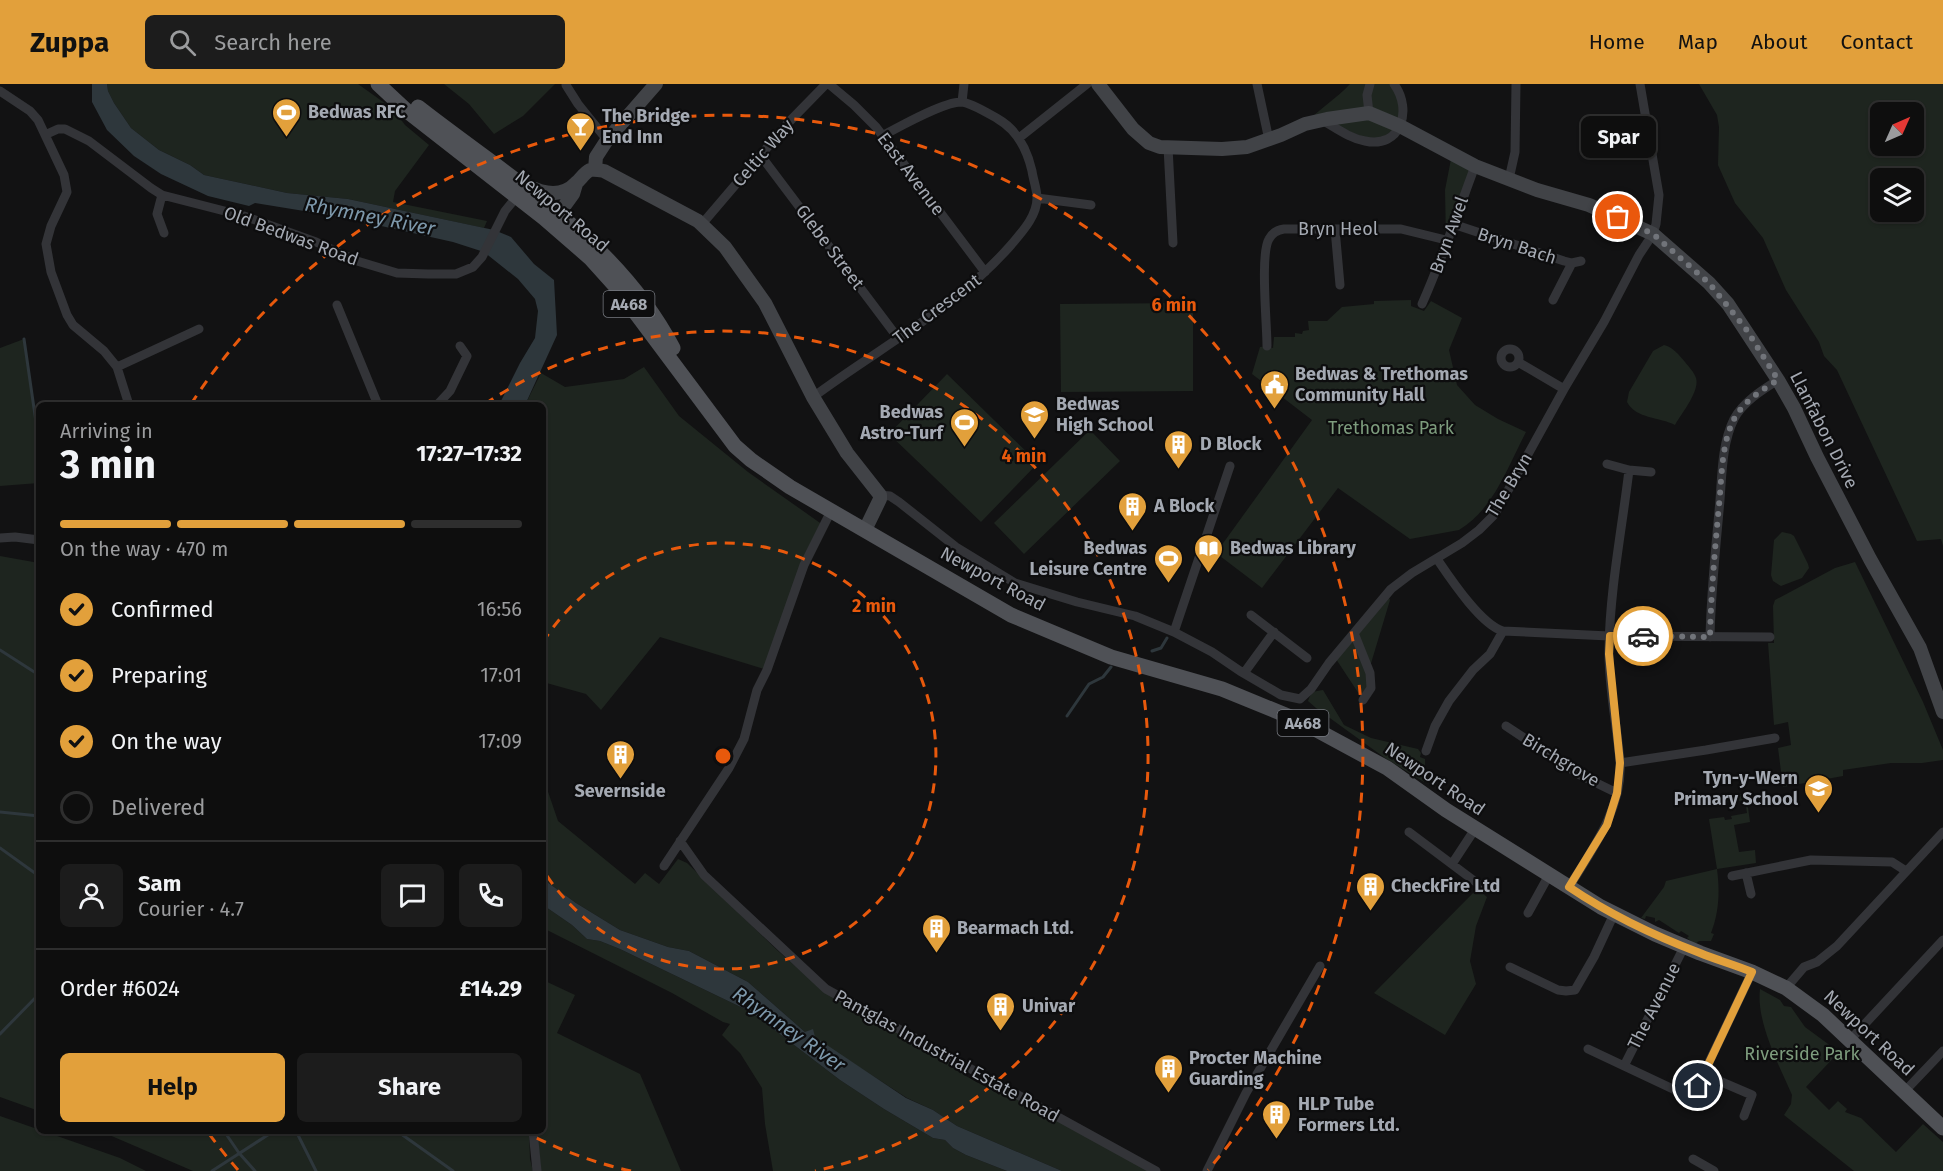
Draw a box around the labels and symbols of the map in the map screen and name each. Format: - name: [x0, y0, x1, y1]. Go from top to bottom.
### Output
- sports icon: Bedwas RFC: [271, 96, 303, 138]
- place label: Bedwas RFC: [308, 101, 406, 123]
- north arrow: [1870, 102, 1924, 156]
- place label: The Bridge End Inn: [602, 105, 690, 148]
- bar icon: The Bridge End Inn: [565, 110, 597, 152]
- street label: Celtic Way: [728, 115, 798, 191]
- callout: Spar: [1580, 115, 1656, 157]
- street label: East Avenue: [873, 128, 949, 220]
- street label: Newport Road: [511, 165, 613, 257]
- pin: [1592, 191, 1643, 242]
- water label: Rhymney River: [303, 192, 438, 241]
- street label: Bryn Awel: [1425, 193, 1473, 277]
- street label: Glebe Street: [791, 200, 869, 294]
- street label: Old Bedwas Road: [221, 201, 361, 271]
- street label: Bryn Heol: [1298, 218, 1378, 240]
- street label: Bryn Bach: [1475, 223, 1559, 269]
- street label: The Crescent: [889, 269, 986, 349]
- road number: A468: [604, 291, 654, 317]
- text: 6 min: [1151, 294, 1197, 316]
- place label: Bedwas & Trethomas Community Hall: [1295, 363, 1468, 406]
- public building icon: Bedwas & Trethomas Community Hall: [1258, 368, 1290, 410]
- street label: Llanfabon Drive: [1785, 368, 1863, 492]
- place label: Bedwas High School: [1056, 393, 1154, 436]
- school or university icon: Bedwas High School: [1019, 398, 1051, 440]
- place label: Bedwas Astro-Turf: [859, 401, 945, 444]
- sports icon: Bedwas Astro-Turf: [948, 406, 980, 448]
- park label: Trethomas Park: [1328, 417, 1455, 439]
- building icon: D Block: [1163, 428, 1195, 470]
- place label: D Block: [1200, 433, 1262, 455]
- text: 4 min: [1001, 445, 1047, 467]
- street label: The Bryn: [1481, 449, 1537, 521]
- building icon: A Block: [1117, 490, 1149, 532]
- place label: A Block: [1153, 495, 1215, 517]
- library icon: Bedwas Library: [1193, 532, 1225, 574]
- place label: Bedwas Leisure Centre: [1029, 537, 1147, 580]
- place label: Bedwas Library: [1230, 537, 1356, 559]
- street label: Newport Road: [937, 542, 1049, 616]
- sports icon: Bedwas Leisure Centre: [1152, 542, 1184, 584]
- text: 2 min: [852, 595, 896, 617]
- courier: [1613, 606, 1673, 666]
- road number: A468: [1278, 710, 1328, 736]
- street label: Birchgrove: [1518, 728, 1604, 792]
- street label: Newport Road: [1381, 737, 1489, 821]
- building icon: Severnside: [604, 738, 636, 780]
- centre of rings: [713, 746, 733, 766]
- place label: Tyn-y-Wern Primary School: [1674, 767, 1799, 810]
- school or university icon: Tyn-y-Wern Primary School: [1803, 772, 1835, 814]
- place label: Severnside: [574, 780, 666, 802]
- building icon: CheckFire Ltd: [1354, 870, 1386, 912]
- place label: CheckFire Ltd: [1391, 875, 1500, 897]
- building icon: Bearmach Ltd.: [920, 912, 952, 954]
- place label: Bearmach Ltd.: [957, 917, 1074, 939]
- street label: The Avenue: [1623, 959, 1685, 1053]
- water label: Rhymney River: [728, 981, 851, 1077]
- street label: Pantglas Industrial Estate Road: [831, 985, 1063, 1127]
- street label: Newport Road: [1819, 985, 1919, 1081]
- building icon: Univar: [985, 990, 1017, 1032]
- place label: Univar: [1022, 995, 1076, 1017]
- park label: Riverside Park: [1744, 1043, 1861, 1065]
- place label: Procter Machine Guarding: [1189, 1047, 1322, 1090]
- building icon: Procter Machine Guarding: [1152, 1052, 1184, 1094]
- pin: [1672, 1060, 1723, 1111]
- place label: HLP Tube Formers Ltd.: [1298, 1093, 1399, 1136]
- building icon: HLP Tube Formers Ltd.: [1261, 1098, 1293, 1140]

